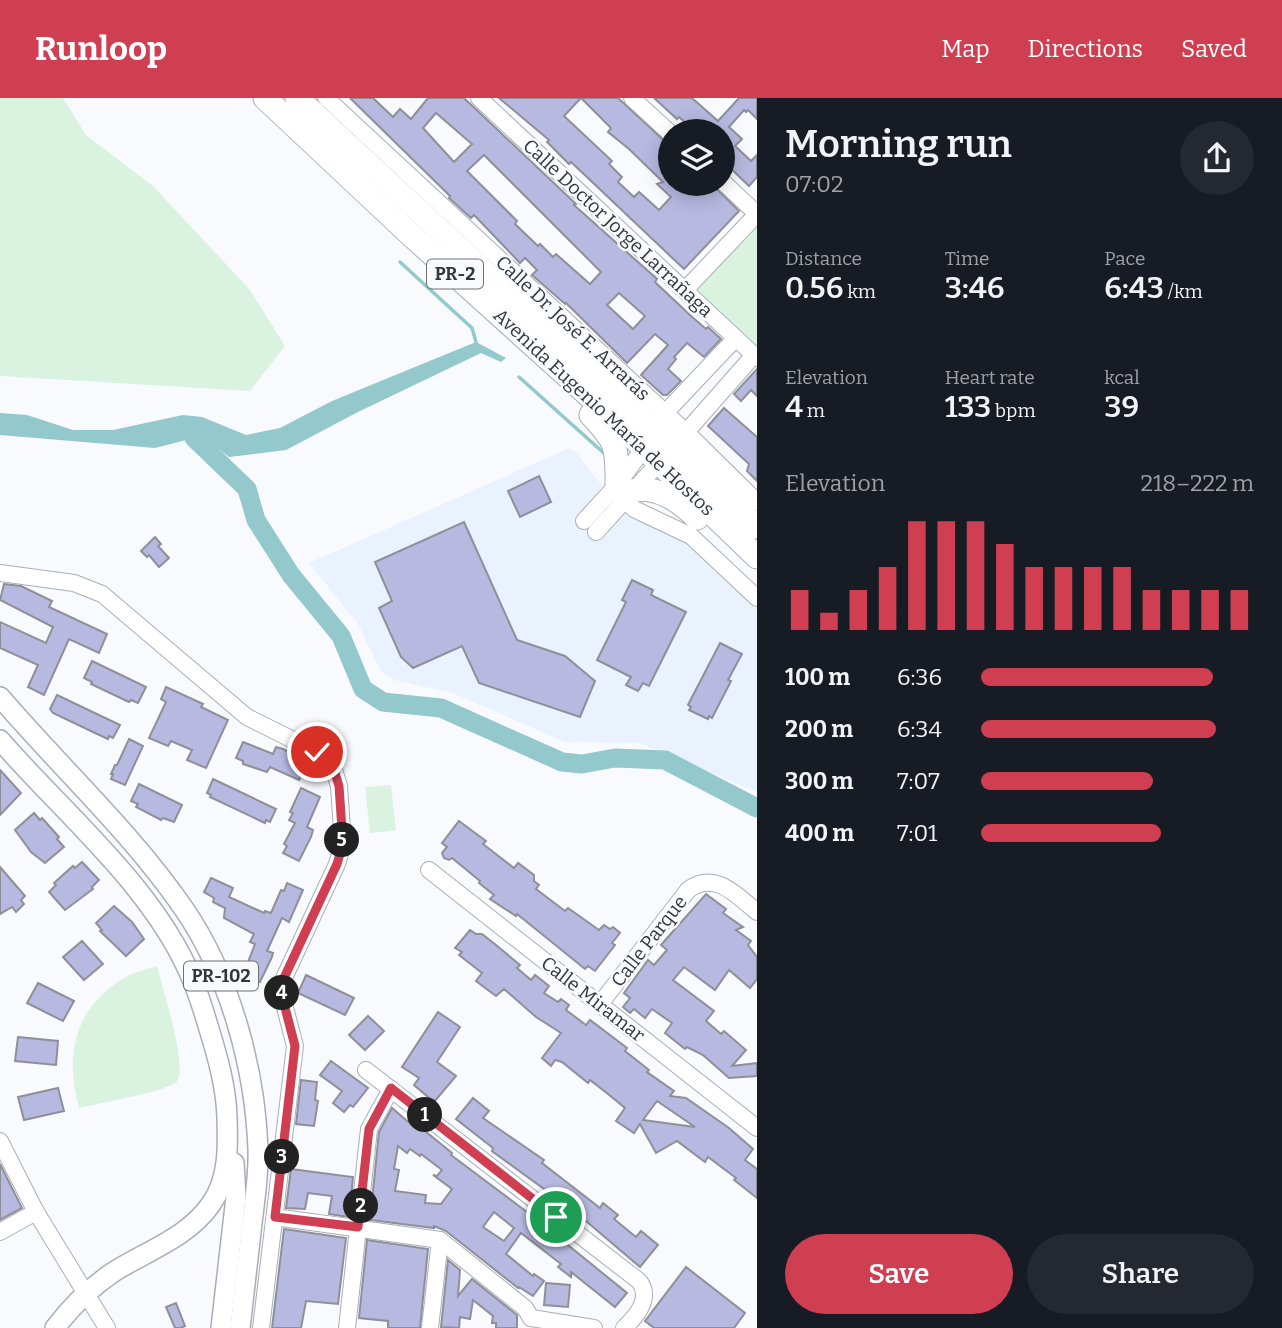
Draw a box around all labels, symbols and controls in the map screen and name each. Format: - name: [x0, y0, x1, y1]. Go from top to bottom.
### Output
- text: Runloop: [35, 29, 167, 69]
- text: Map: [941, 35, 990, 63]
- text: Directions: [1028, 35, 1143, 63]
- text: Saved: [1181, 35, 1247, 63]
- map controls: [658, 119, 735, 196]
- button: layers: [658, 119, 735, 196]
- text: Morning run: [785, 121, 1012, 167]
- button: share: [1180, 121, 1254, 195]
- street label: Calle Doctor Jorge Larrañaga: [518, 134, 718, 322]
- text: 07:02: [785, 170, 843, 198]
- text: Distance: [785, 247, 862, 270]
- text: Time: [945, 247, 990, 270]
- text: Pace: [1104, 247, 1145, 270]
- street label: Calle Dr. José E. Arrarás: [491, 251, 655, 405]
- road number: PR-2: [427, 260, 483, 288]
- text: 0.56: [785, 270, 843, 306]
- text: 3:46: [945, 270, 1004, 306]
- text: 6:43: [1104, 270, 1164, 306]
- text: km: [843, 280, 876, 303]
- text: /km: [1164, 280, 1203, 303]
- street label: Avenida Eugenio María de Hostos: [489, 303, 719, 521]
- text: Elevation: [785, 366, 868, 389]
- text: Heart rate: [945, 366, 1035, 389]
- text: kcal: [1104, 366, 1140, 389]
- text: 4: [785, 389, 803, 425]
- text: 133: [945, 389, 991, 425]
- text: 39: [1104, 389, 1139, 425]
- text: m: [803, 399, 825, 422]
- text: bpm: [991, 399, 1036, 422]
- text: Elevation: [785, 469, 885, 497]
- text: 218–222 m: [1140, 469, 1254, 497]
- text: 100 m: [785, 663, 850, 691]
- text: 6:36: [897, 663, 942, 691]
- text: 200 m: [785, 715, 853, 743]
- text: 6:34: [897, 715, 942, 743]
- pin: [287, 722, 347, 782]
- icon: check: [298, 733, 336, 771]
- text: 300 m: [785, 767, 854, 795]
- text: 7:07: [897, 767, 940, 795]
- text: 400 m: [785, 819, 854, 847]
- text: 7:01: [897, 819, 937, 847]
- pin: 5: [324, 822, 360, 858]
- text: 5: [336, 828, 347, 851]
- street label: Calle Parque: [606, 891, 692, 991]
- street label: Calle Miramar: [537, 951, 650, 1047]
- road number: PR-102: [184, 962, 258, 990]
- pin: 4: [264, 976, 300, 1010]
- text: 4: [276, 981, 287, 1004]
- pin: 1: [408, 1098, 442, 1132]
- text: 1: [420, 1103, 429, 1126]
- pin: 3: [264, 1140, 300, 1174]
- text: 3: [276, 1145, 287, 1168]
- pin: [526, 1187, 586, 1247]
- pin: 2: [344, 1188, 378, 1224]
- text: 2: [355, 1194, 366, 1217]
- icon: arrive: [537, 1198, 575, 1236]
- button: Save: [785, 1234, 1013, 1314]
- button: Share: [1027, 1234, 1254, 1314]

